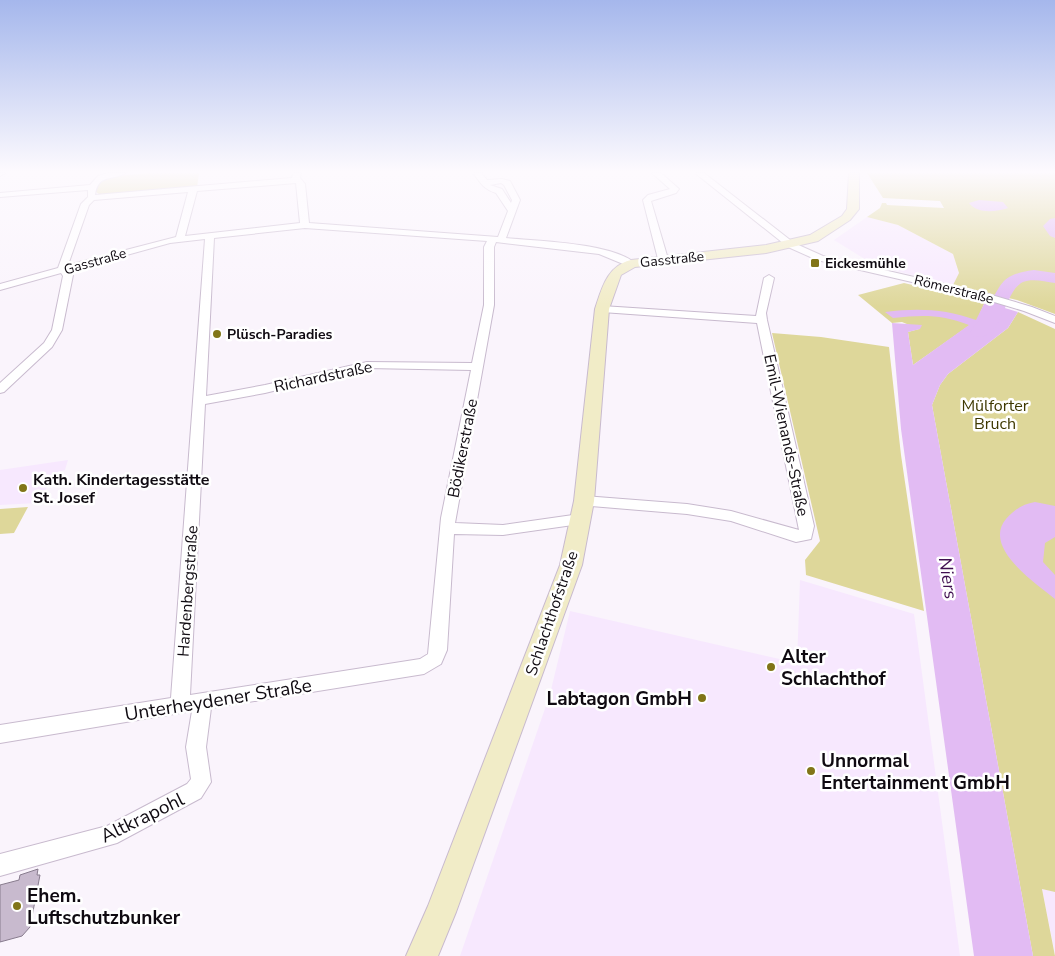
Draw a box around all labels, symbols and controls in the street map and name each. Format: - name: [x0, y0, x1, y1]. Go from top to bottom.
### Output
- street label: Gasstraße: [62, 243, 129, 279]
- street label: Gasstraße: [639, 247, 705, 272]
- place label: Eickesmühle: [825, 254, 906, 273]
- marker: Eickesmühle: [809, 257, 821, 269]
- street label: Römerstraße: [912, 270, 996, 309]
- place label: Plüsch-Paradies: [227, 325, 333, 344]
- marker: Plüsch-Paradies: [211, 328, 223, 340]
- street label: Emil-Wienands-Straße: [758, 352, 814, 518]
- street label: Richardstraße: [272, 356, 374, 398]
- park label: Mülforter Bruch: [961, 395, 1029, 435]
- street label: Bödikerstraße: [443, 397, 483, 500]
- place label: Kath. Kindertagesstätte St. Josef: [33, 469, 210, 509]
- marker: Kath. Kindertagesstätte St. Josef: [17, 482, 29, 494]
- street label: Hardenbergstraße: [172, 525, 204, 658]
- street label: Schlachthofstraße: [520, 548, 584, 679]
- water label: Niers: [933, 555, 963, 601]
- place label: Alter Schlachthof: [781, 644, 887, 692]
- marker: Alter Schlachthof: [765, 661, 777, 673]
- street label: Unterheydener Straße: [123, 672, 314, 728]
- place label: Labtagon GmbH: [547, 686, 692, 712]
- marker: Labtagon GmbH: [696, 692, 708, 704]
- place label: Unnormal Entertainment GmbH: [821, 748, 1010, 796]
- marker: Unnormal Entertainment GmbH: [805, 765, 817, 777]
- street label: Altkrapohl: [96, 786, 189, 849]
- place label: Ehem. Luftschutzbunker: [27, 883, 181, 931]
- marker: Ehem. Luftschutzbunker: [11, 900, 23, 912]

